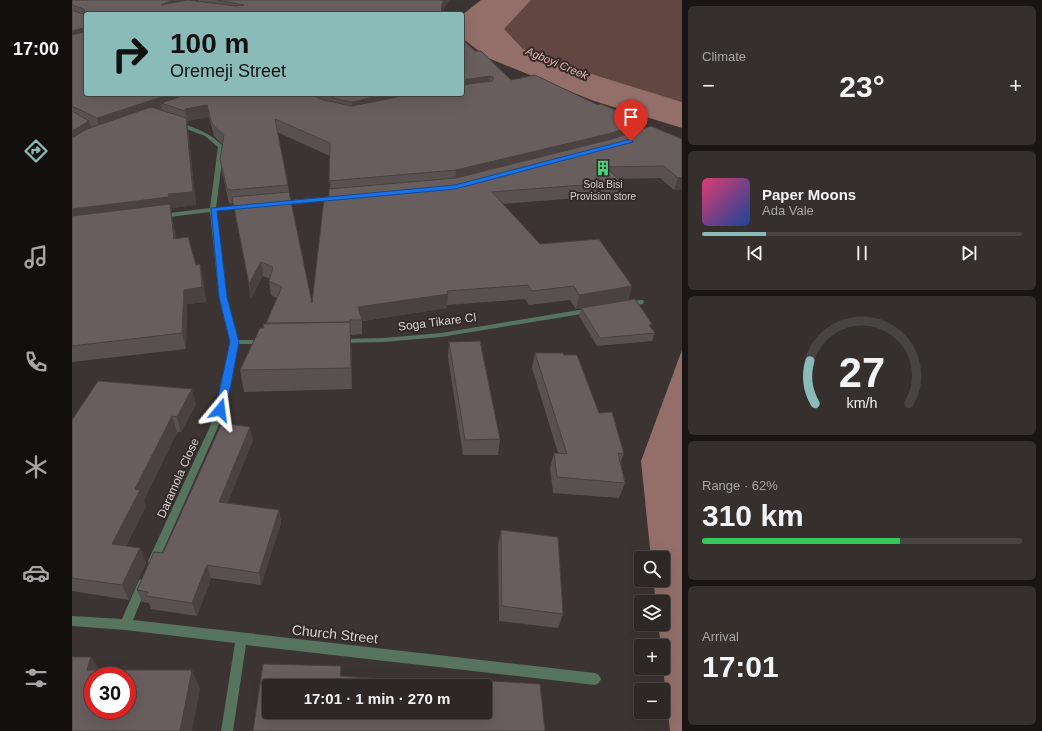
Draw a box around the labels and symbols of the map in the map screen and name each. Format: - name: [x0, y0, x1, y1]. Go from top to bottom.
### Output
- water label: Agboyi Creek: [523, 44, 590, 82]
- pin: [614, 100, 648, 141]
- building icon: Sola Bisi Provision store: [594, 159, 612, 177]
- place label: Sola Bisi Provision store: [570, 179, 637, 202]
- street label: Soga Tikare Cl: [397, 310, 477, 334]
- position arrow: [199, 389, 241, 431]
- street label: Daramola Close: [154, 436, 202, 520]
- street label: Church Street: [291, 622, 379, 646]
- speed limit sign: 30: [84, 667, 136, 719]

